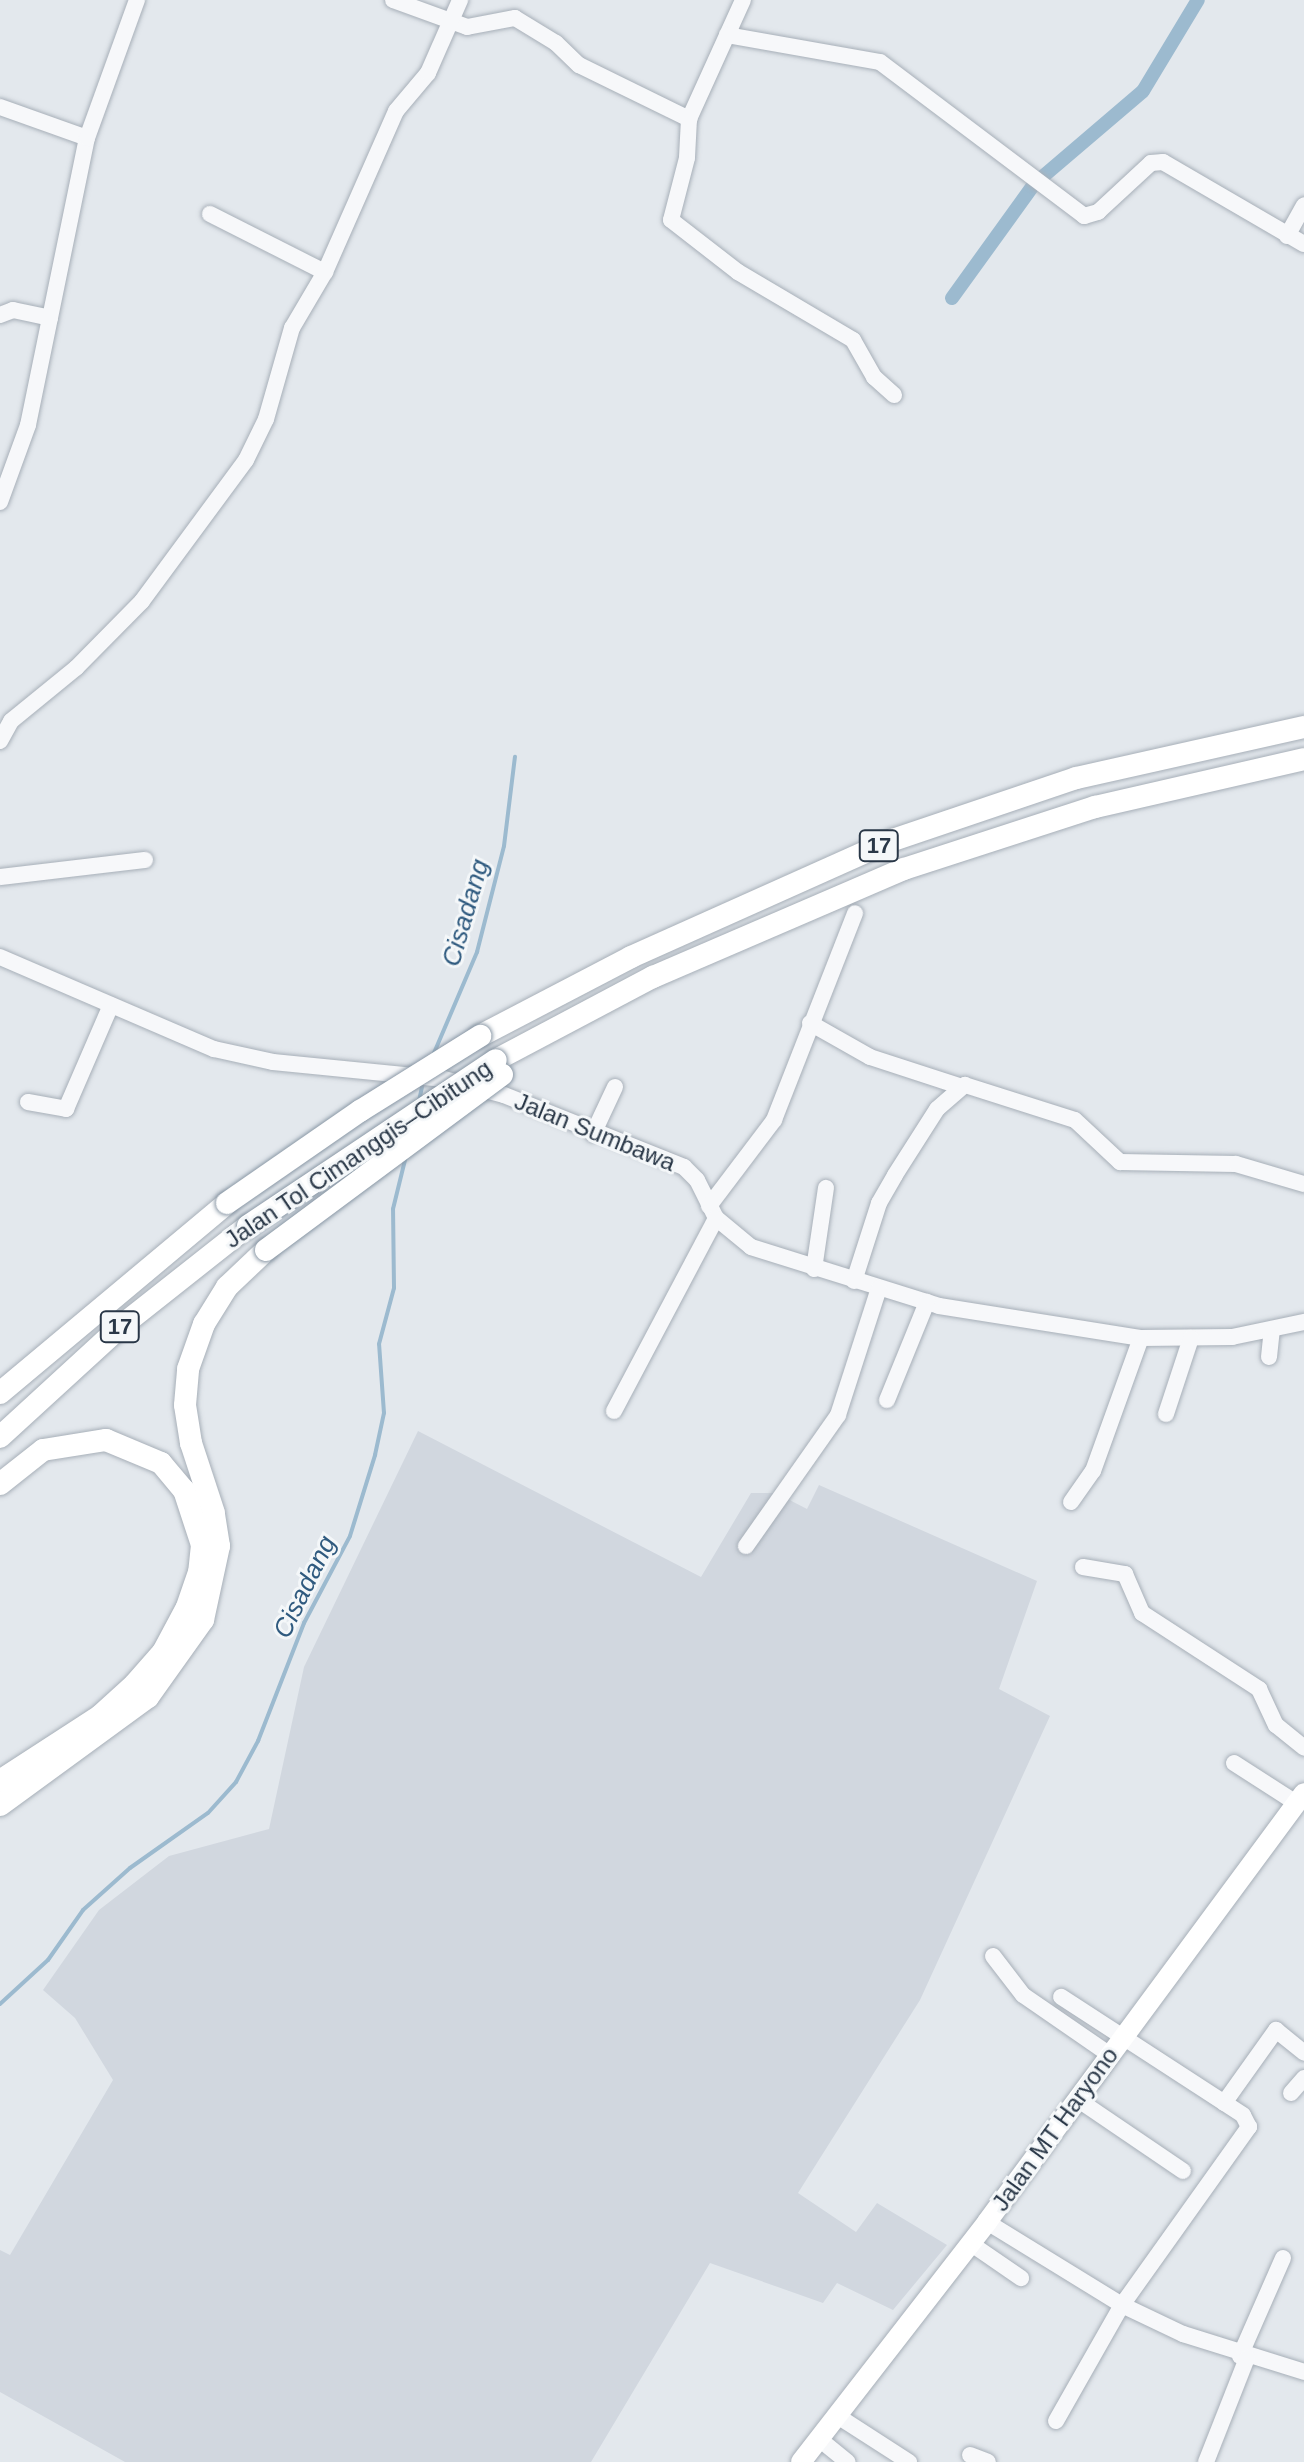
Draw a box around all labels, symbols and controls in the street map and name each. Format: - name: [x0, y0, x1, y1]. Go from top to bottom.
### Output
- road number: 17: [857, 828, 901, 864]
- water label: Cisadang: [436, 856, 496, 970]
- street label: Jalan Tol Cimanggis–Cibitung: [219, 1054, 497, 1254]
- street label: Jalan Sumbawa: [510, 1087, 680, 1177]
- road number: 17: [98, 1309, 142, 1345]
- water label: Cisadang: [267, 1531, 343, 1643]
- street label: Jalan MT Haryono: [986, 2041, 1124, 2217]

